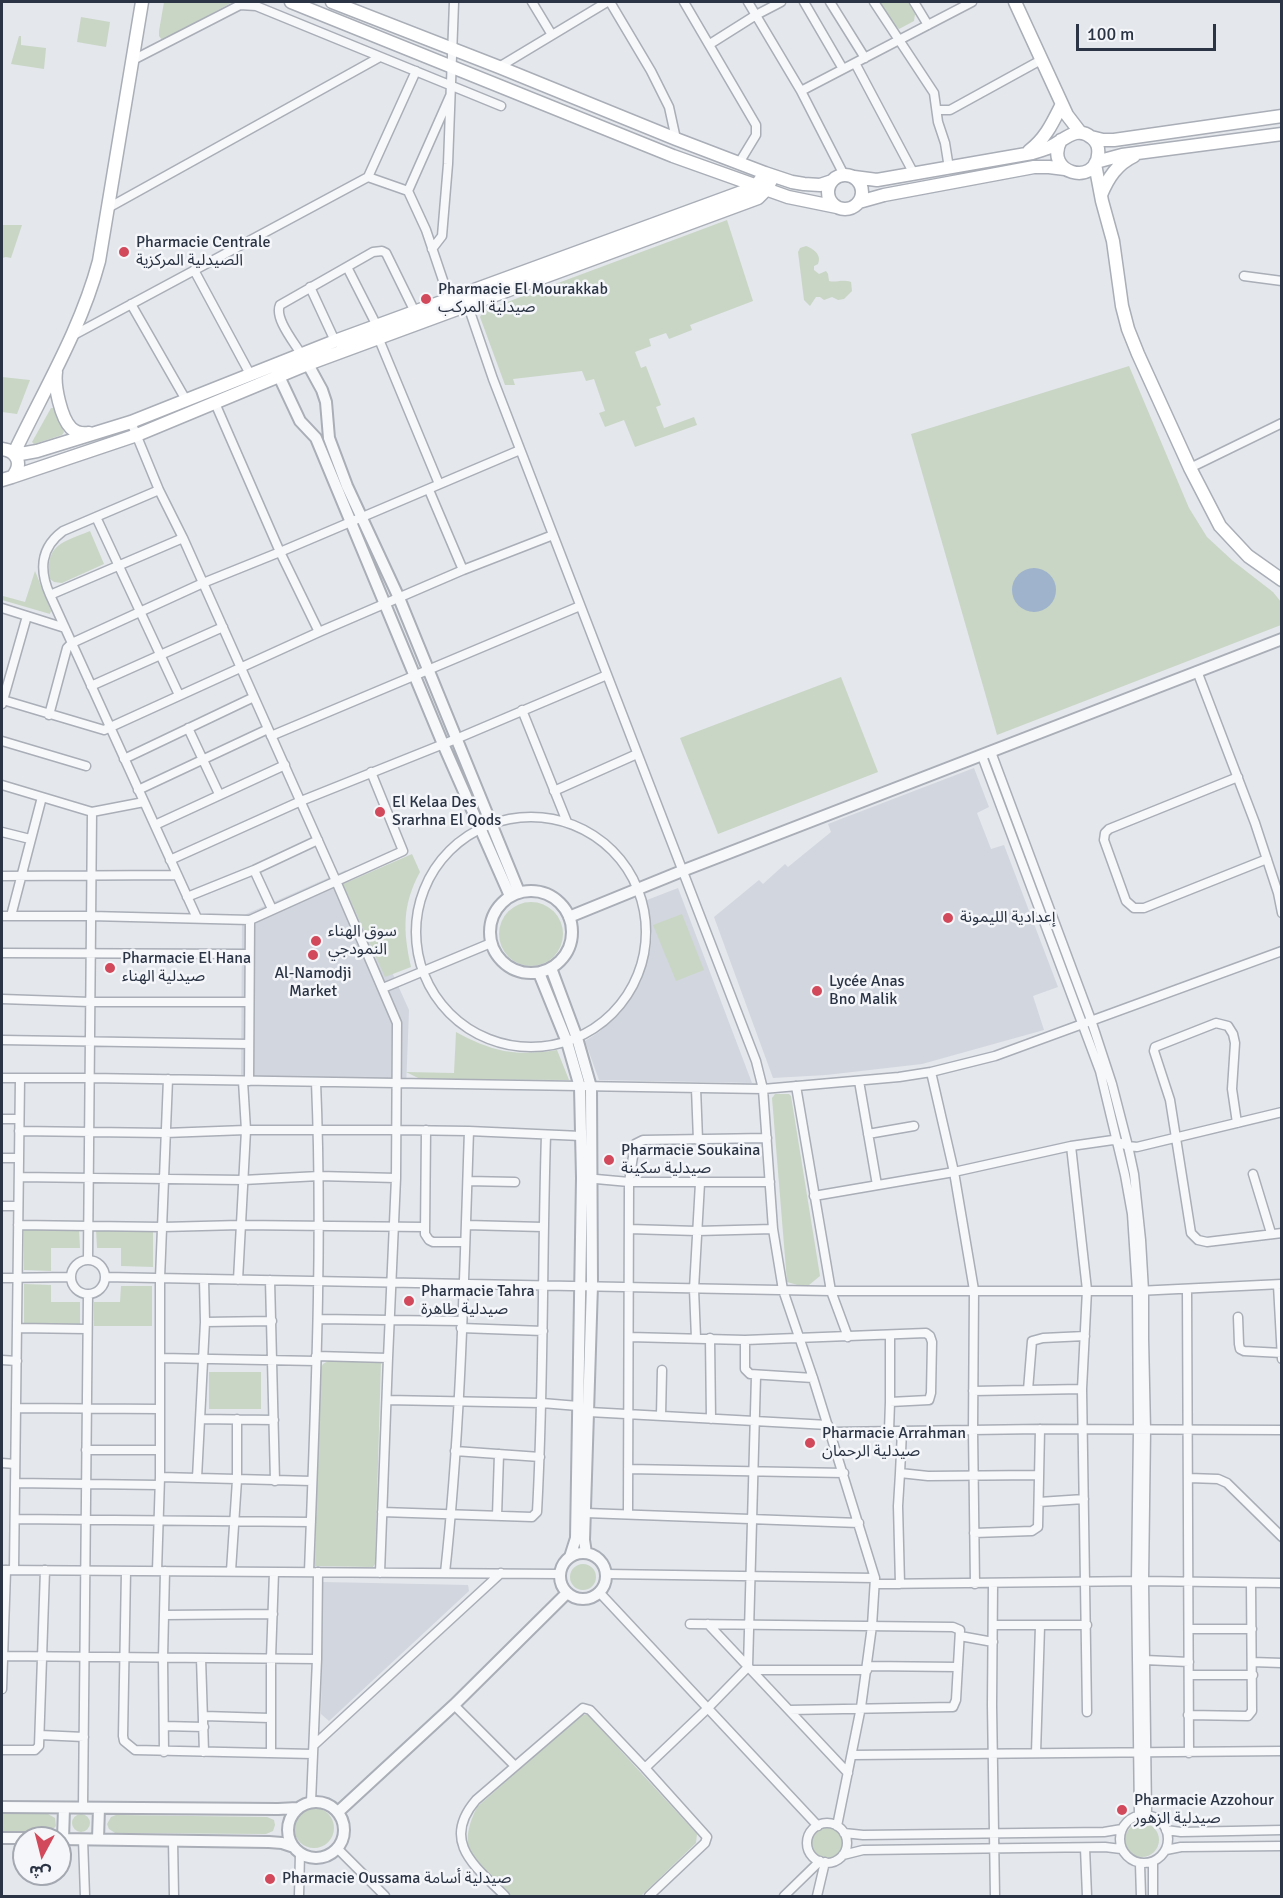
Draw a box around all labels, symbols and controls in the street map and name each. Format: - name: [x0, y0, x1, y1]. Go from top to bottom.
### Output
- scale bar: [1079, 12, 1218, 50]
- text: 100 m: [1087, 23, 1134, 45]
- place label: Pharmacie Centrale الصيدلية المركزية: [136, 233, 270, 271]
- marker: Pharmacie Centrale الصيدلية المركزية: [117, 245, 131, 259]
- place label: Pharmacie El Mourakkab صيدلية المركب: [438, 280, 608, 318]
- marker: Pharmacie El Mourakkab صيدلية المركب: [419, 292, 433, 306]
- place label: El Kelaa Des Srarhna El Qods: [392, 793, 501, 831]
- marker: El Kelaa Des Srarhna El Qods: [373, 805, 387, 819]
- place label: إعدادية الليمونة: [960, 908, 1055, 928]
- marker: إعدادية الليمونة: [941, 911, 955, 925]
- place label: سوق الهناء النمودجي: [328, 922, 397, 960]
- marker: سوق الهناء النمودجي: [309, 934, 323, 948]
- marker: Al-Namodji Market: [306, 948, 320, 962]
- place label: Pharmacie El Hana صيدلية الهناء: [122, 949, 251, 987]
- marker: Pharmacie El Hana صيدلية الهناء: [103, 961, 117, 975]
- place label: Al-Namodji Market: [274, 964, 352, 1002]
- place label: Lycée Anas Bno Malik: [829, 972, 904, 1010]
- marker: Lycée Anas Bno Malik: [810, 984, 824, 998]
- place label: Pharmacie Soukaina صيدلية سكينة: [621, 1141, 760, 1179]
- marker: Pharmacie Soukaina صيدلية سكينة: [602, 1153, 616, 1167]
- place label: Pharmacie Tahra صيدلية طاهرة: [421, 1282, 535, 1320]
- marker: Pharmacie Tahra صيدلية طاهرة: [402, 1294, 416, 1308]
- place label: Pharmacie Arrahman صيدلية الرحمان: [822, 1424, 966, 1462]
- marker: Pharmacie Arrahman صيدلية الرحمان: [803, 1436, 817, 1450]
- place label: Pharmacie Azzohour صيدلية الزهور: [1134, 1791, 1274, 1829]
- marker: Pharmacie Azzohour صيدلية الزهور: [1115, 1803, 1129, 1817]
- north arrow: [12, 1826, 72, 1886]
- text: ش: [28, 1861, 52, 1883]
- place label: Pharmacie Oussama صيدلية أسامة: [282, 1869, 511, 1889]
- marker: Pharmacie Oussama صيدلية أسامة: [263, 1872, 277, 1886]

